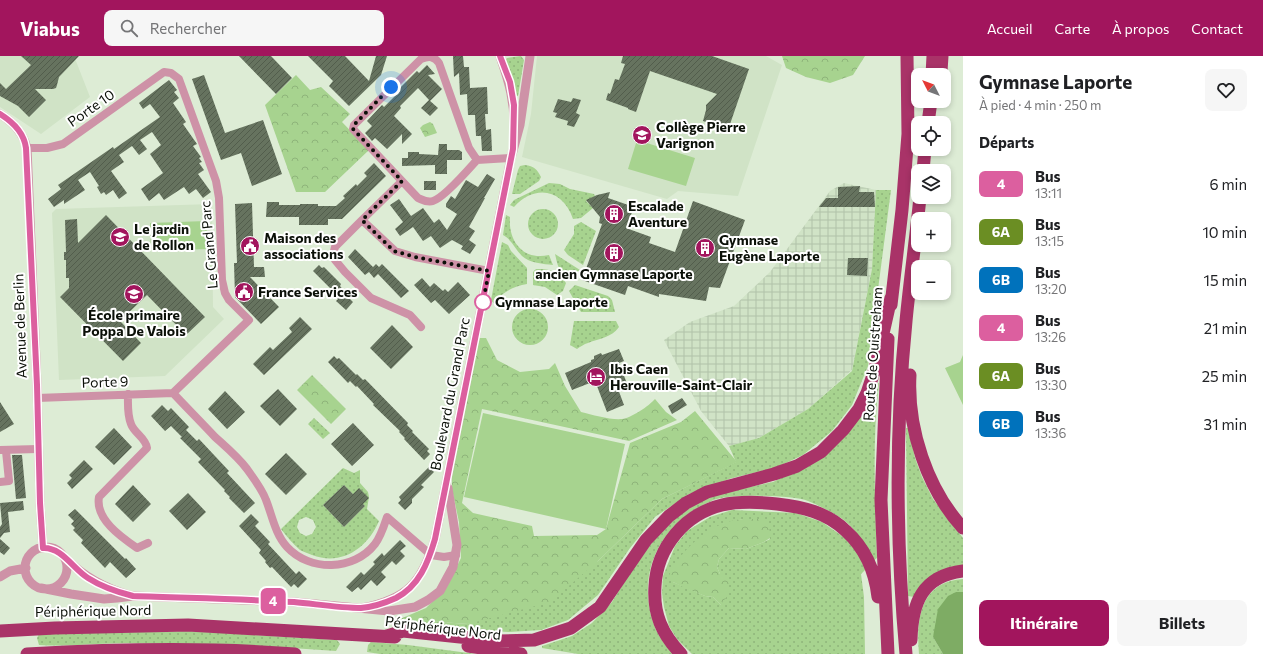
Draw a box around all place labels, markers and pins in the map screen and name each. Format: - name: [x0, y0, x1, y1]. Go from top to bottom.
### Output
- place label: Collège Pierre Varignon: [656, 118, 746, 151]
- school or university icon: Collège Pierre Varignon: [631, 124, 653, 146]
- place label: Escalade Aventure: [628, 197, 687, 230]
- building icon: Escalade Aventure: [603, 203, 625, 225]
- place label: Le jardin de Rollon: [134, 220, 194, 253]
- school or university icon: Le jardin de Rollon: [109, 226, 131, 248]
- place label: Maison des associations: [264, 229, 344, 262]
- place label: Gymnase Eugène Laporte: [719, 231, 820, 264]
- public building icon: Maison des associations: [239, 235, 261, 257]
- building icon: Gymnase Eugène Laporte: [694, 237, 716, 259]
- building icon: ancien Gymnase Laporte: [603, 242, 625, 264]
- place label: ancien Gymnase Laporte: [535, 265, 693, 282]
- public building icon: France Services: [233, 281, 255, 303]
- school or university icon: École primaire Poppa De Valois: [123, 283, 145, 305]
- place label: France Services: [258, 283, 358, 300]
- marker: Gymnase Laporte: [474, 293, 492, 311]
- place label: Gymnase Laporte: [495, 293, 608, 310]
- place label: École primaire Poppa De Valois: [82, 306, 186, 339]
- place label: Ibis Caen Herouville-Saint-Clair: [610, 360, 753, 393]
- hotel icon: Ibis Caen Herouville-Saint-Clair: [585, 366, 607, 388]

